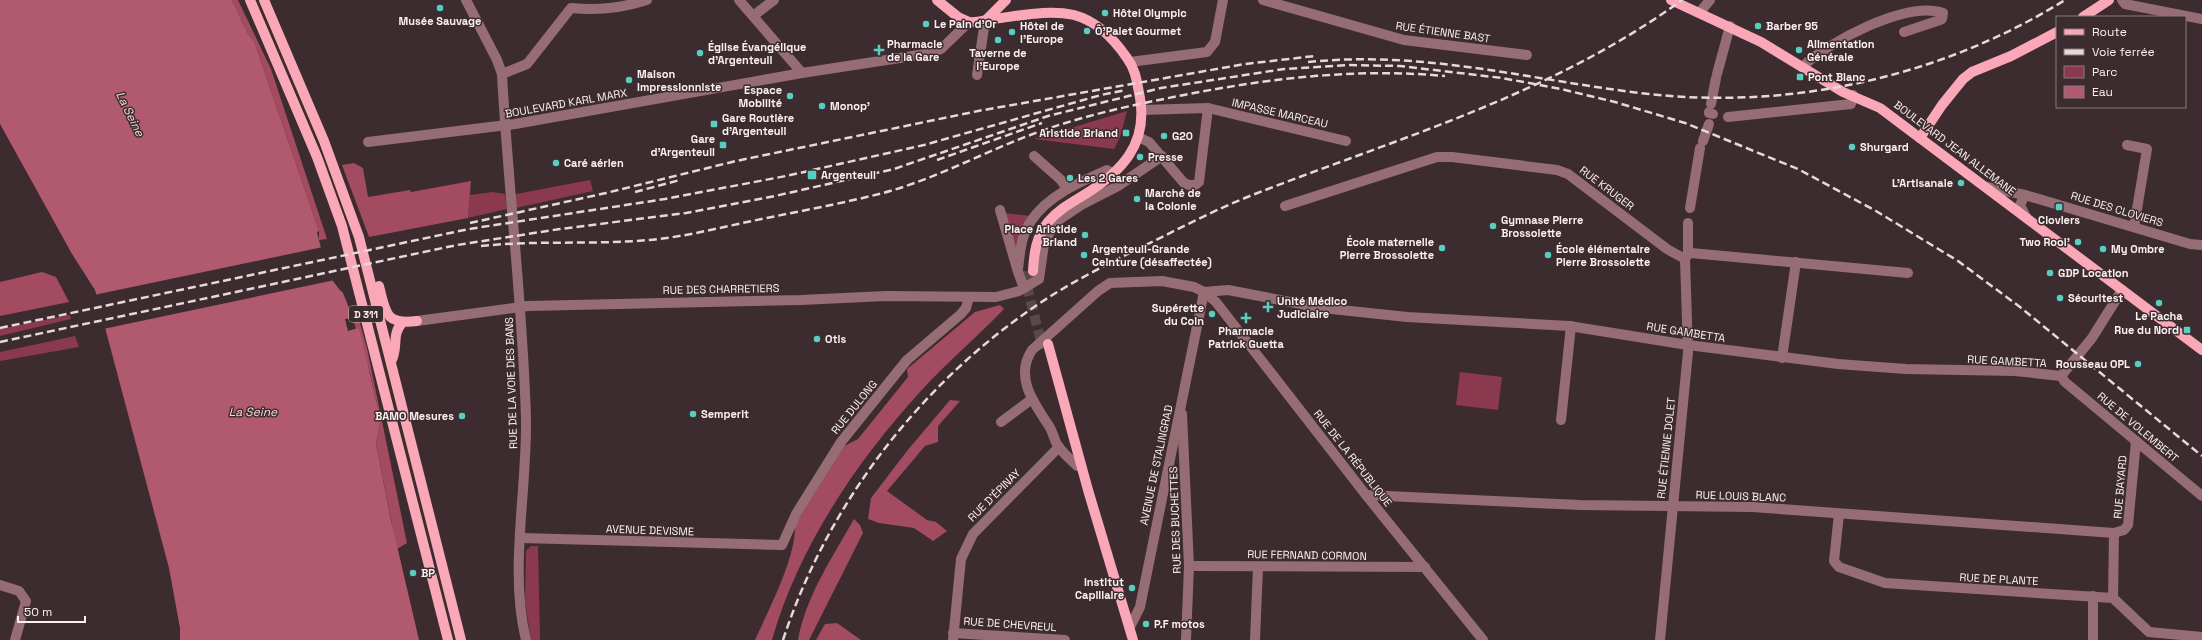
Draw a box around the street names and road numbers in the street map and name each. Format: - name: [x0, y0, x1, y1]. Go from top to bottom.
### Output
- street label: RUE ÉTIENNE BAST: [1395, 18, 1492, 46]
- street label: BOULEVARD KARL MARX: [504, 85, 628, 121]
- street label: IMPASSE MARCEAU: [1231, 95, 1329, 131]
- street label: BOULEVARD JEAN ALLEMANE: [1891, 98, 2019, 198]
- street label: RUE KRUGER: [1577, 163, 1637, 213]
- street label: RUE DES CLOVIERS: [2069, 188, 2165, 230]
- street label: RUE DES CHARRETIERS: [663, 281, 780, 297]
- road number: D 311: [349, 306, 383, 322]
- street label: RUE DE LA VOIE DES BANS: [502, 317, 520, 449]
- street label: RUE GAMBETTA: [1646, 319, 1726, 345]
- street label: RUE GAMBETTA: [1967, 352, 2047, 370]
- street label: RUE DULONG: [828, 377, 880, 437]
- street label: RUE DE VOLEMBERT: [2094, 389, 2182, 465]
- street label: RUE ÉTIENNE DOLET: [1654, 396, 1678, 499]
- street label: AVENUE DE STALINGRAD: [1136, 404, 1176, 526]
- street label: RUE DE LA RÉPUBLIQUE: [1311, 407, 1395, 509]
- street label: RUE BAYARD: [2110, 455, 2130, 519]
- street label: RUE D'ÉPINAY: [965, 466, 1023, 524]
- street label: RUE DES BUCHETTES: [1166, 466, 1184, 574]
- street label: RUE LOUIS BLANC: [1695, 487, 1787, 505]
- street label: AVENUE DEVISME: [606, 521, 694, 539]
- street label: RUE FERNAND CORMON: [1247, 547, 1367, 563]
- street label: RUE DE PLANTE: [1959, 570, 2039, 588]
- street label: RUE DE CHEVREUL: [963, 614, 1057, 634]

